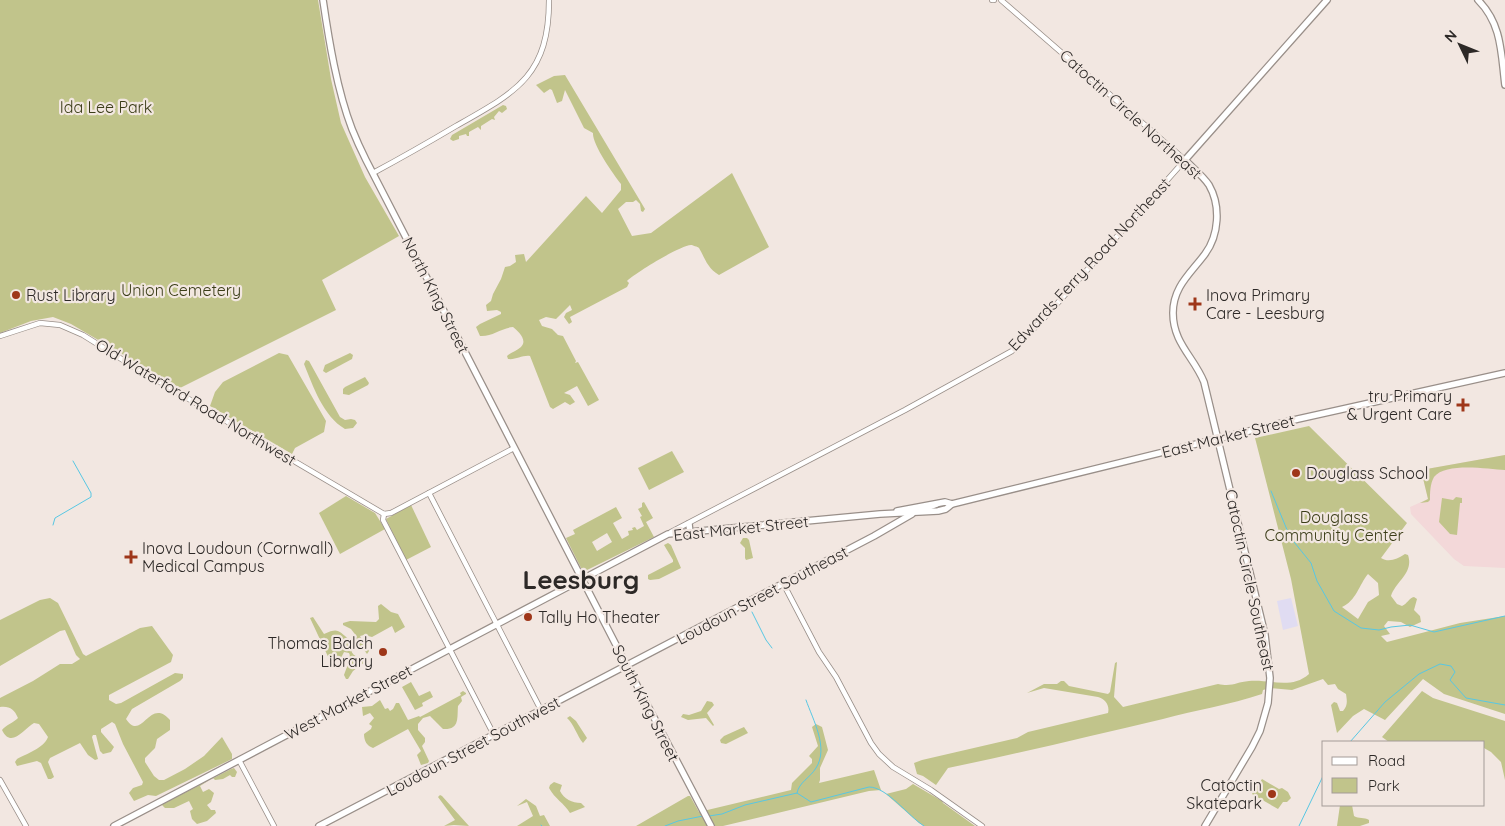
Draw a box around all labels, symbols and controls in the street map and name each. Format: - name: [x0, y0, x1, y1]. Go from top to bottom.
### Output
- north arrow: [1435, 20, 1485, 70]
- text: N: [1440, 26, 1461, 46]
- street label: Catoctin Circle Northeast: [1056, 45, 1206, 183]
- park label: Ida Lee Park: [60, 97, 152, 117]
- street label: Edwards Ferry Road Northeast: [1004, 173, 1174, 355]
- street label: North King Street: [398, 233, 474, 357]
- park label: Union Cemetery: [121, 280, 241, 300]
- place label: Rust Library: [26, 285, 116, 305]
- place label: Inova Primary Care - Leesburg: [1206, 285, 1325, 323]
- marker: Rust Library: [10, 289, 22, 301]
- marker: Inova Primary Care - Leesburg: [1188, 297, 1202, 311]
- street label: Old Waterford Road Northwest: [92, 334, 300, 470]
- place label: tru Primary & Urgent Care: [1347, 386, 1452, 424]
- marker: tru Primary & Urgent Care: [1456, 398, 1470, 412]
- street label: East Market Street: [1160, 410, 1296, 462]
- place label: Douglass School: [1306, 463, 1428, 483]
- marker: Douglass School: [1290, 467, 1302, 479]
- street label: Catoctin Circle Southeast: [1221, 488, 1279, 672]
- park label: Douglass Community Center: [1264, 507, 1404, 545]
- street label: East Market Street: [672, 511, 810, 545]
- place label: Inova Loudoun (Cornwall) Medical Campus: [142, 538, 333, 576]
- street label: Loudoun Street Southeast: [673, 541, 851, 649]
- marker: Inova Loudoun (Cornwall) Medical Campus: [124, 550, 138, 564]
- district label: Leesburg: [523, 563, 639, 596]
- place label: Tally Ho Theater: [538, 607, 660, 627]
- marker: Tally Ho Theater: [522, 611, 534, 623]
- place label: Thomas Balch Library: [267, 633, 373, 671]
- street label: South King Street: [608, 641, 684, 765]
- marker: Thomas Balch Library: [377, 646, 389, 658]
- street label: West Market Street: [281, 660, 415, 744]
- street label: Loudoun Street Southwest: [383, 692, 563, 800]
- legend: [1322, 741, 1485, 806]
- text: Road: [1368, 751, 1405, 770]
- place label: Catoctin Skatepark: [1186, 775, 1262, 813]
- text: Park: [1368, 776, 1400, 795]
- marker: Catoctin Skatepark: [1266, 788, 1278, 800]

